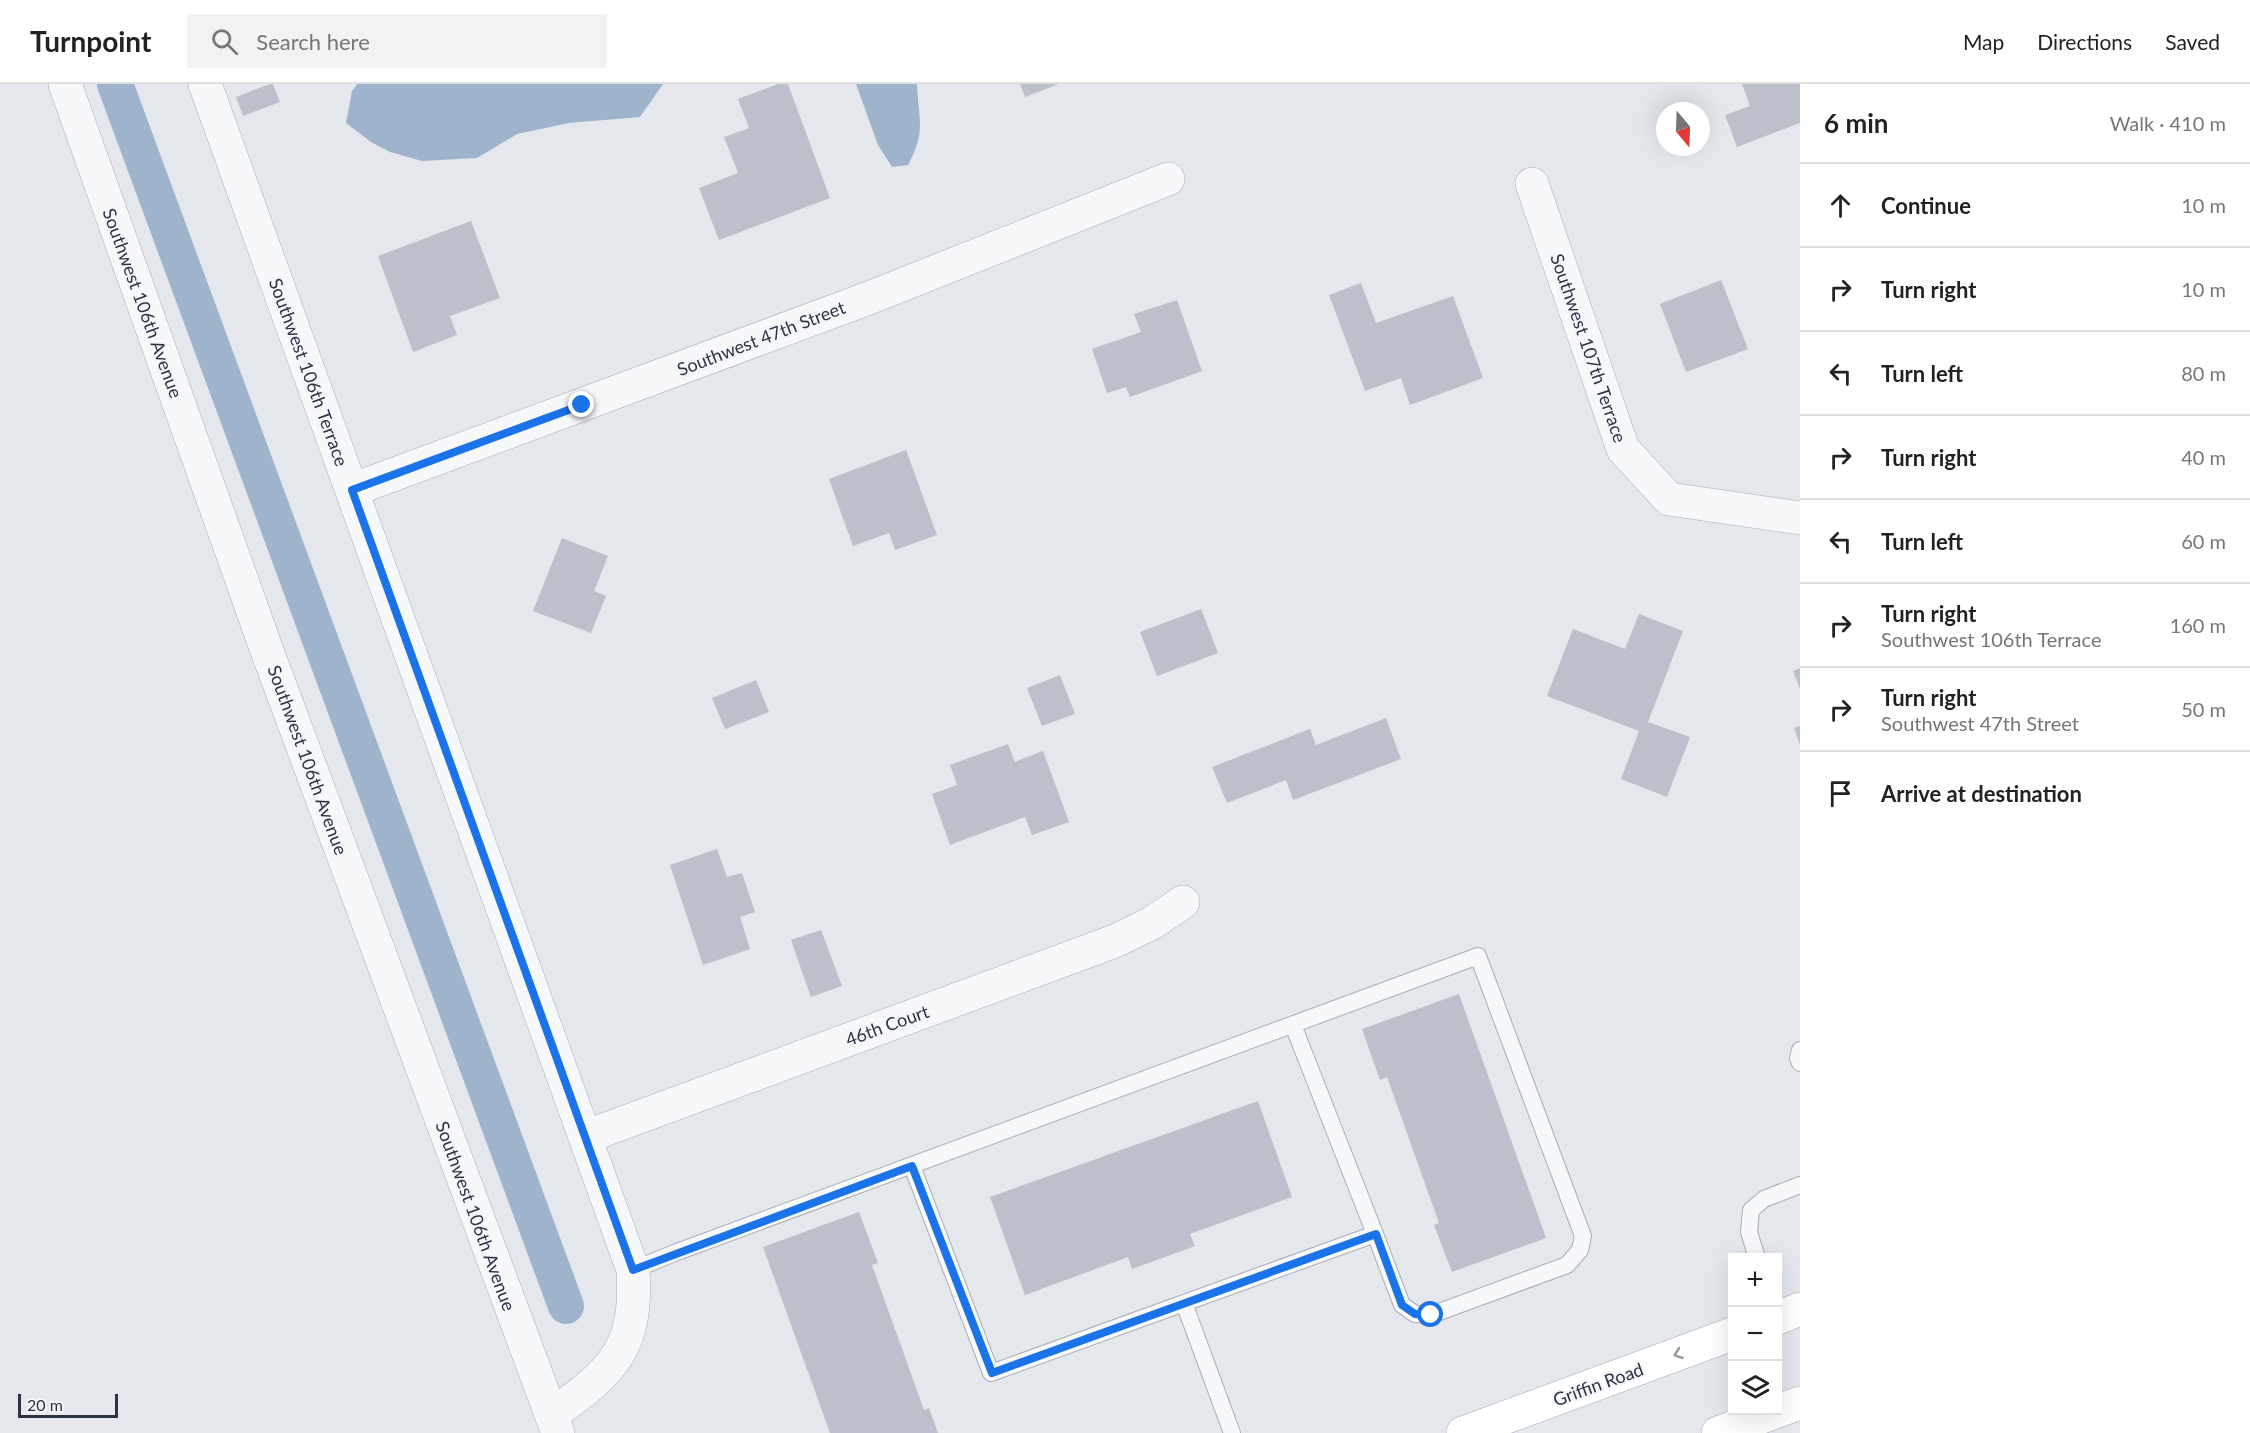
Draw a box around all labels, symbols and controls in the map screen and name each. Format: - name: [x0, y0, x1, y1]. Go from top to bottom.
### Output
- search box: [187, 14, 607, 68]
- text: Turnpoint: [30, 24, 151, 58]
- icon: search: [208, 25, 241, 58]
- text: Search here: [256, 28, 370, 55]
- text: Map: [1963, 29, 2004, 54]
- text: Directions: [2037, 29, 2132, 54]
- text: Saved: [2165, 29, 2220, 54]
- north arrow: [1656, 102, 1710, 156]
- text: 6 min: [1824, 107, 1888, 139]
- text: Walk · 410 m: [2110, 111, 2226, 135]
- icon: ahead: [1824, 189, 1857, 222]
- text: Continue: [1881, 192, 1971, 219]
- text: 10 m: [2181, 193, 2226, 217]
- street label: Southwest 106th Avenue: [98, 205, 188, 401]
- street label: Southwest 107th Terrace: [1546, 251, 1632, 445]
- icon: right: [1824, 273, 1857, 306]
- street label: Southwest 106th Terrace: [265, 275, 353, 469]
- text: Turn right: [1881, 276, 1976, 303]
- text: 10 m: [2181, 277, 2226, 301]
- street label: Southwest 47th Street: [674, 296, 849, 380]
- icon: left: [1824, 357, 1857, 390]
- text: Turn left: [1881, 360, 1963, 387]
- text: 80 m: [2181, 361, 2226, 385]
- route end: [568, 391, 594, 417]
- icon: right: [1824, 441, 1857, 474]
- text: Turn right: [1881, 444, 1976, 471]
- text: 40 m: [2181, 445, 2226, 469]
- icon: left: [1824, 525, 1857, 558]
- text: Turn left: [1881, 528, 1963, 555]
- text: 60 m: [2181, 529, 2226, 553]
- text: Turn right: [1881, 600, 1976, 627]
- icon: right: [1824, 609, 1857, 642]
- text: 160 m: [2170, 613, 2226, 637]
- text: Southwest 106th Terrace: [1881, 627, 2102, 651]
- street label: Southwest 106th Avenue: [263, 662, 353, 858]
- text: Turn right: [1881, 684, 1976, 711]
- icon: right: [1824, 693, 1857, 726]
- text: 50 m: [2181, 697, 2226, 721]
- text: Southwest 47th Street: [1881, 711, 2079, 735]
- icon: arrive: [1824, 777, 1857, 810]
- text: Arrive at destination: [1881, 780, 2082, 807]
- street label: 46th Court: [842, 1000, 932, 1050]
- street label: Southwest 106th Avenue: [431, 1118, 521, 1314]
- map controls: [1728, 1253, 1782, 1415]
- button: +: [1728, 1253, 1782, 1307]
- route start: [1417, 1301, 1443, 1327]
- button: −: [1728, 1307, 1782, 1361]
- one-way arrow: [1673, 1347, 1683, 1360]
- street label: Griffin Road: [1550, 1358, 1646, 1410]
- button: layers: [1728, 1361, 1782, 1415]
- scale bar: [18, 1391, 118, 1418]
- text: 20 m: [27, 1395, 63, 1414]

